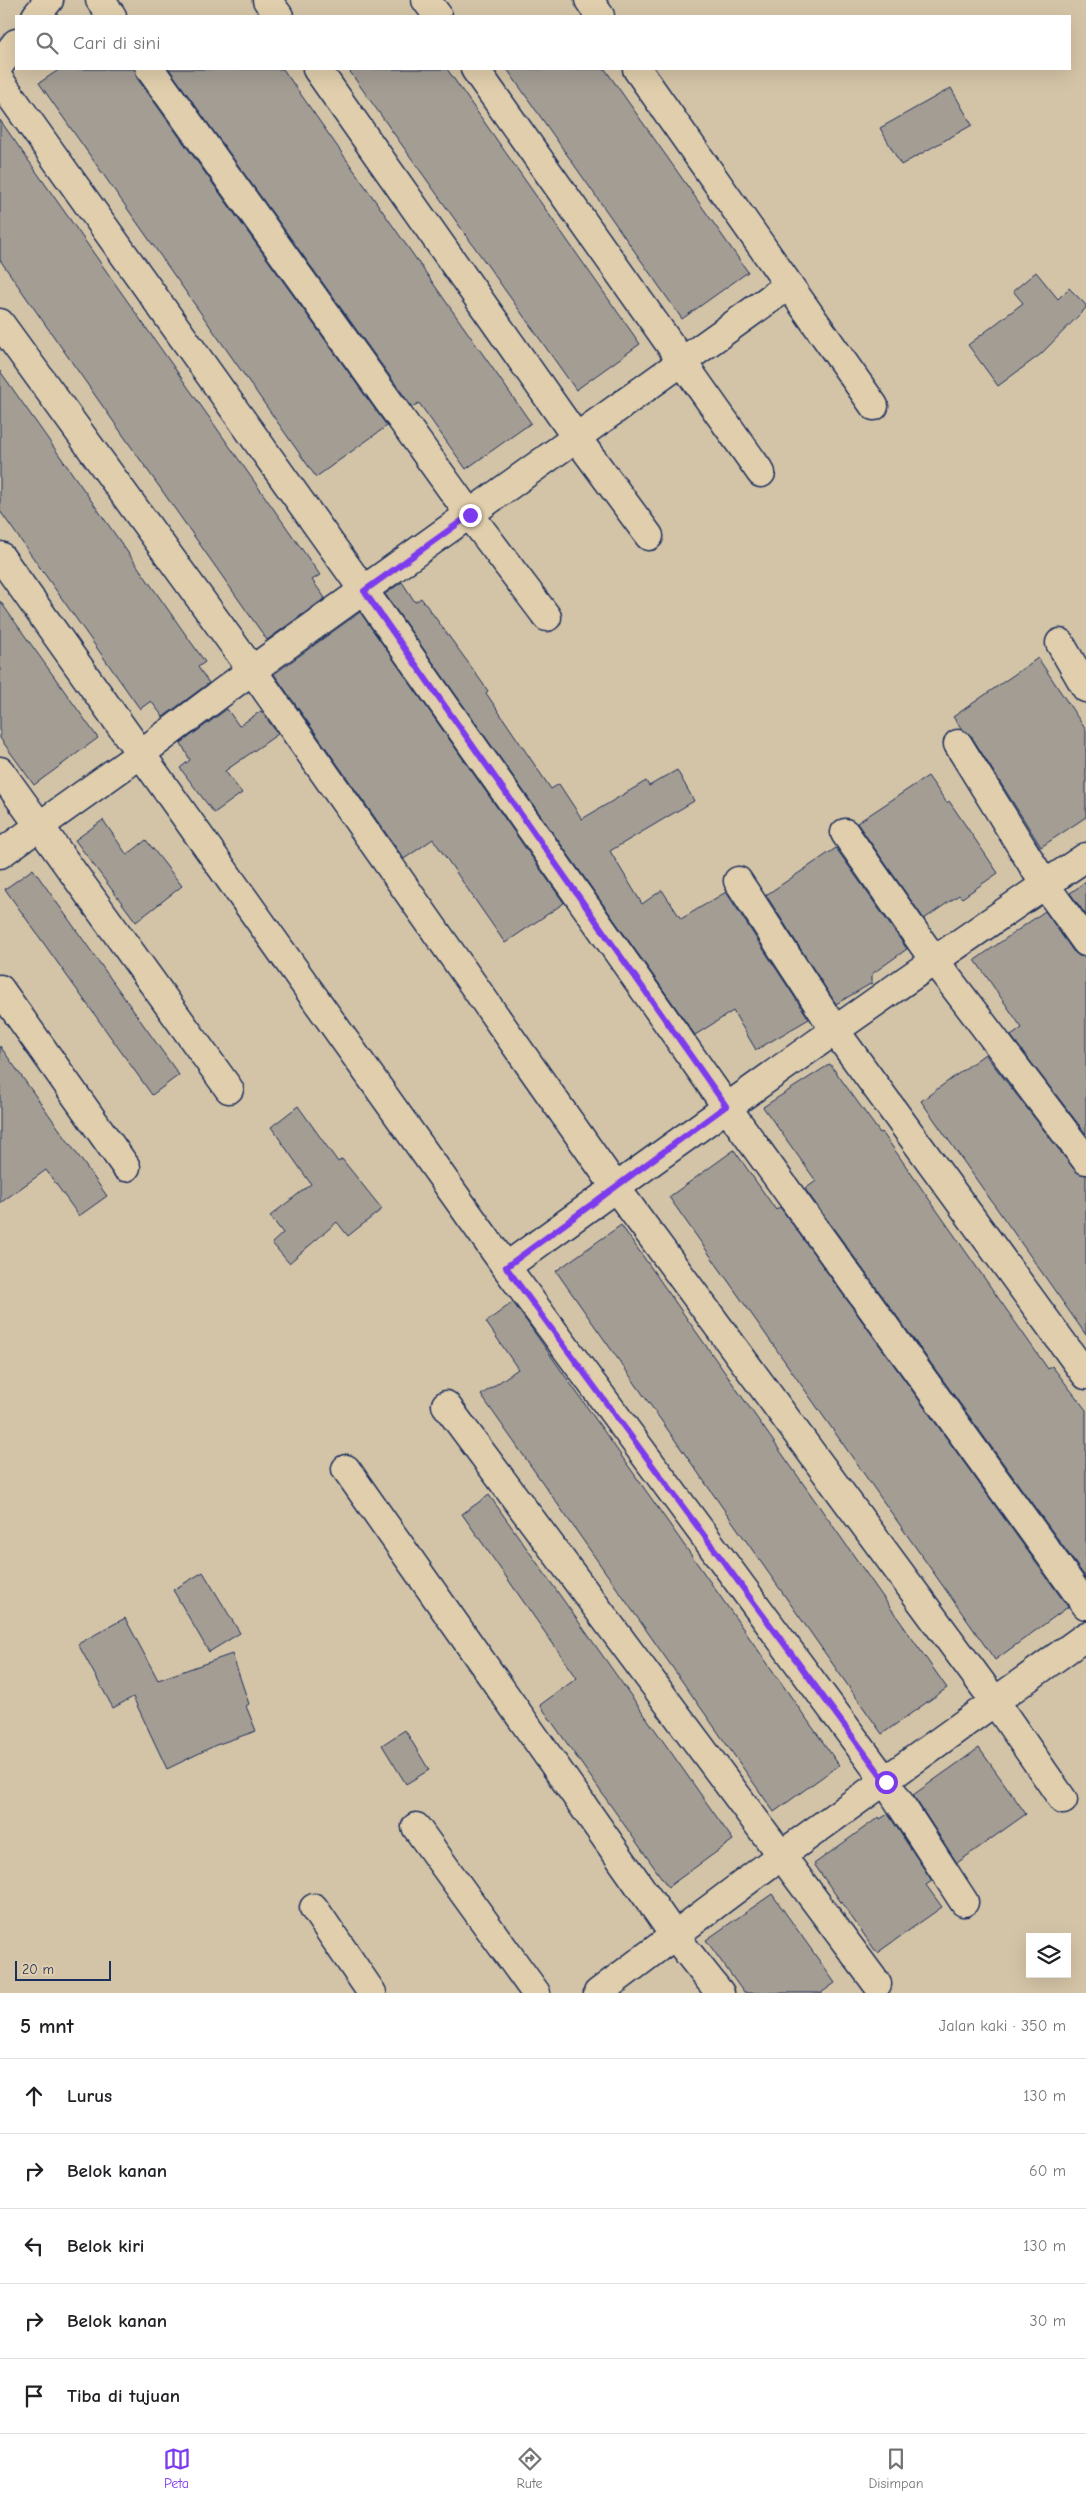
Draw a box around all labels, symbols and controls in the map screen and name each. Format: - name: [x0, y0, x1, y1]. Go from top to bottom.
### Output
- search box: [15, 15, 1071, 70]
- icon: search: [33, 29, 61, 57]
- text: Cari di sini: [73, 32, 160, 54]
- route end: [459, 504, 482, 527]
- route start: [875, 1771, 898, 1794]
- map controls: [1026, 1933, 1071, 1978]
- button: layers: [1026, 1933, 1071, 1978]
- scale bar: [15, 1958, 111, 1981]
- text: 20 m: [22, 1961, 54, 1978]
- text: 5 mnt: [20, 2014, 74, 2038]
- text: Jalan kaki · 350 m: [939, 2017, 1066, 2035]
- icon: ahead: [20, 2082, 48, 2110]
- text: Lurus: [67, 2085, 112, 2107]
- text: 130 m: [1023, 2087, 1066, 2105]
- icon: right: [20, 2157, 48, 2185]
- text: Belok kanan: [67, 2160, 167, 2182]
- text: 60 m: [1029, 2162, 1066, 2180]
- icon: left: [20, 2232, 48, 2260]
- text: Belok kiri: [67, 2235, 144, 2257]
- text: 130 m: [1023, 2237, 1066, 2255]
- icon: right: [20, 2307, 48, 2335]
- text: Belok kanan: [67, 2310, 167, 2332]
- text: 30 m: [1030, 2312, 1066, 2330]
- icon: arrive: [20, 2382, 48, 2410]
- text: Tiba di tujuan: [67, 2385, 180, 2407]
- tab: Peta: [163, 2445, 191, 2492]
- tab: Rute: [516, 2445, 544, 2492]
- tab: Disimpan: [869, 2445, 923, 2492]

